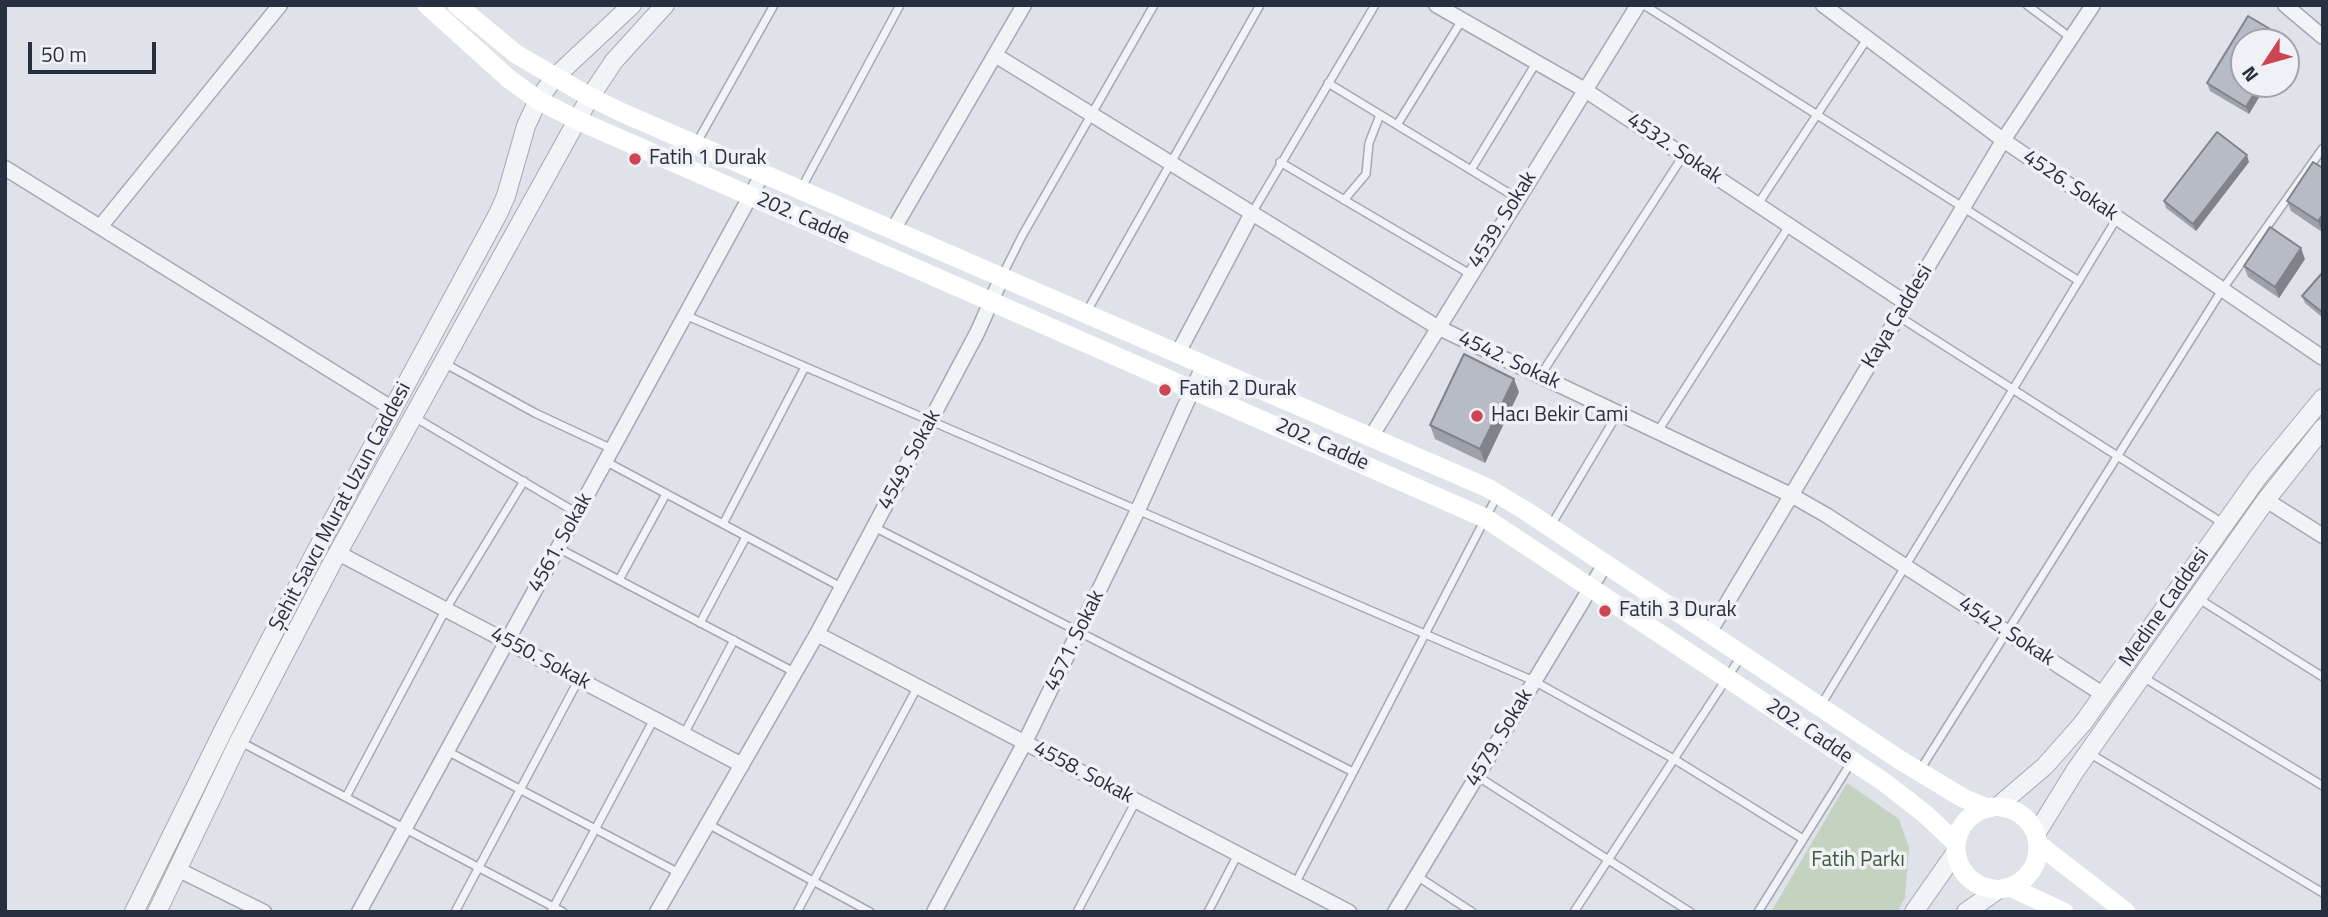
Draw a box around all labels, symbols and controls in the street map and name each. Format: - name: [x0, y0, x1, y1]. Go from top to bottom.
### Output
- scale bar: [32, 28, 159, 72]
- north arrow: [2230, 28, 2300, 98]
- text: 50 m: [41, 38, 87, 70]
- text: N: [2234, 61, 2265, 88]
- street label: 4532. Sokak: [1622, 108, 1726, 190]
- street label: 4526. Sokak: [2018, 145, 2122, 227]
- place label: Fatih 1 Durak: [649, 146, 767, 172]
- marker: Fatih 1 Durak: [627, 151, 643, 167]
- street label: 4539. Sokak: [1463, 167, 1543, 273]
- street label: 202. Cadde: [753, 187, 853, 251]
- street label: Kaya Caddesi: [1857, 261, 1939, 373]
- street label: 4542. Sokak: [1454, 326, 1564, 396]
- place label: Fatih 2 Durak: [1179, 377, 1297, 403]
- street label: Şehit Savcı Murat Uzun Caddesi: [265, 378, 417, 636]
- marker: Fatih 2 Durak: [1157, 382, 1173, 398]
- place label: Hacı Bekir Cami: [1491, 403, 1628, 429]
- street label: 4549. Sokak: [873, 406, 947, 514]
- marker: Hacı Bekir Cami: [1469, 408, 1485, 424]
- street label: 202. Cadde: [1272, 413, 1372, 477]
- street label: 4561. Sokak: [523, 489, 599, 597]
- street label: Medine Caddesi: [2115, 544, 2215, 672]
- street label: 4571. Sokak: [1040, 586, 1110, 696]
- street label: 4542. Sokak: [1953, 592, 2059, 672]
- place label: Fatih 3 Durak: [1619, 598, 1737, 624]
- marker: Fatih 3 Durak: [1597, 603, 1613, 619]
- street label: 4550. Sokak: [486, 622, 594, 696]
- street label: 4579. Sokak: [1461, 685, 1539, 791]
- street label: 202. Cadde: [1761, 694, 1857, 770]
- street label: 4558. Sokak: [1029, 736, 1137, 810]
- park label: Fatih Parkı: [1811, 848, 1905, 874]

